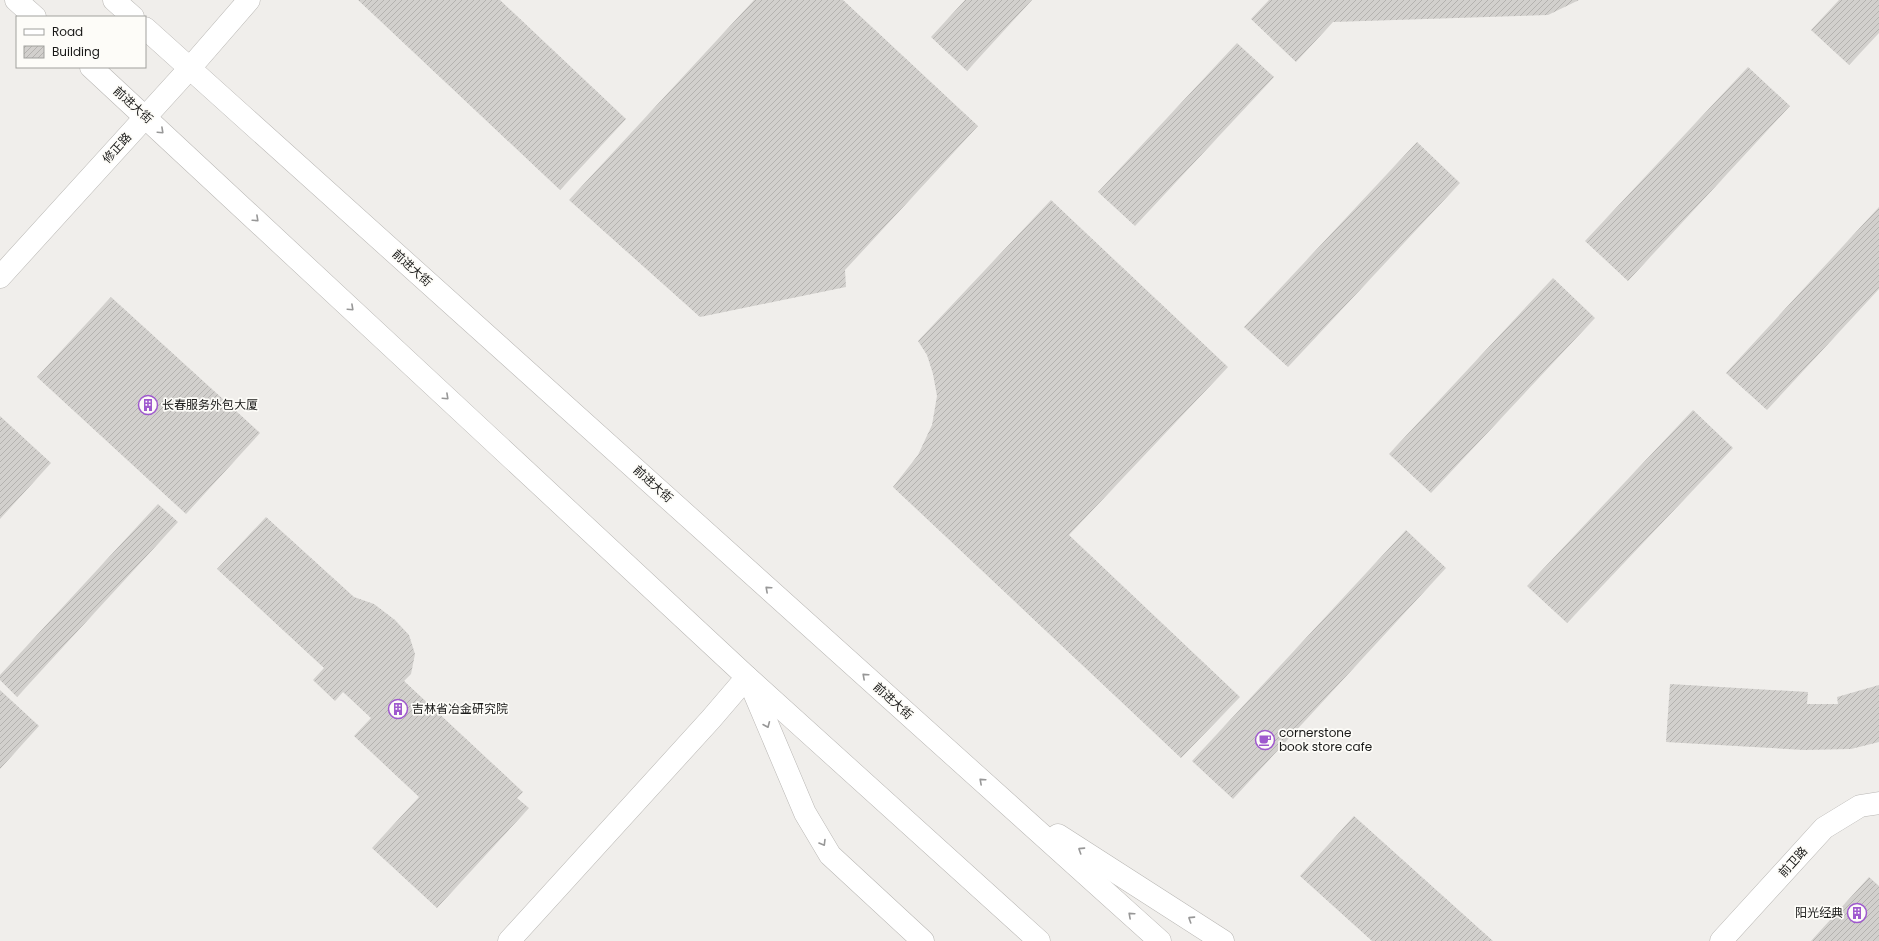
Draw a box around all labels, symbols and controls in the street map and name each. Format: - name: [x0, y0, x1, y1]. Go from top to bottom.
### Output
- legend: [16, 16, 146, 68]
- text: Road: [52, 23, 83, 40]
- text: Building: [52, 43, 100, 60]
- street label: 前进大街: [110, 82, 157, 127]
- one-way arrow: [156, 126, 164, 134]
- street label: 修正路: [98, 129, 135, 167]
- one-way arrow: [251, 215, 259, 222]
- street label: 前进大街: [389, 245, 436, 290]
- one-way arrow: [346, 303, 354, 311]
- one-way arrow: [441, 392, 449, 399]
- building icon: 长春服务外包大厦: [137, 394, 159, 416]
- place label: 长春服务外包大厦: [162, 396, 258, 413]
- street label: 前进大街: [630, 461, 677, 506]
- one-way arrow: [766, 586, 773, 593]
- one-way arrow: [862, 673, 870, 680]
- street label: 前进大街: [870, 678, 917, 723]
- building icon: 吉林省冶金研究院: [387, 698, 409, 720]
- place label: 吉林省冶金研究院: [412, 700, 508, 717]
- one-way arrow: [763, 722, 771, 729]
- place label: cornerstone book store cafe: [1279, 724, 1372, 755]
- cafe icon: cornerstone book store cafe: [1254, 729, 1276, 751]
- one-way arrow: [980, 779, 987, 786]
- one-way arrow: [818, 839, 825, 846]
- street label: 前卫路: [1774, 843, 1811, 881]
- one-way arrow: [1078, 847, 1085, 854]
- building icon: 阳光经典: [1846, 902, 1868, 924]
- place label: 阳光经典: [1795, 904, 1843, 921]
- one-way arrow: [1128, 912, 1136, 920]
- one-way arrow: [1188, 917, 1195, 924]

